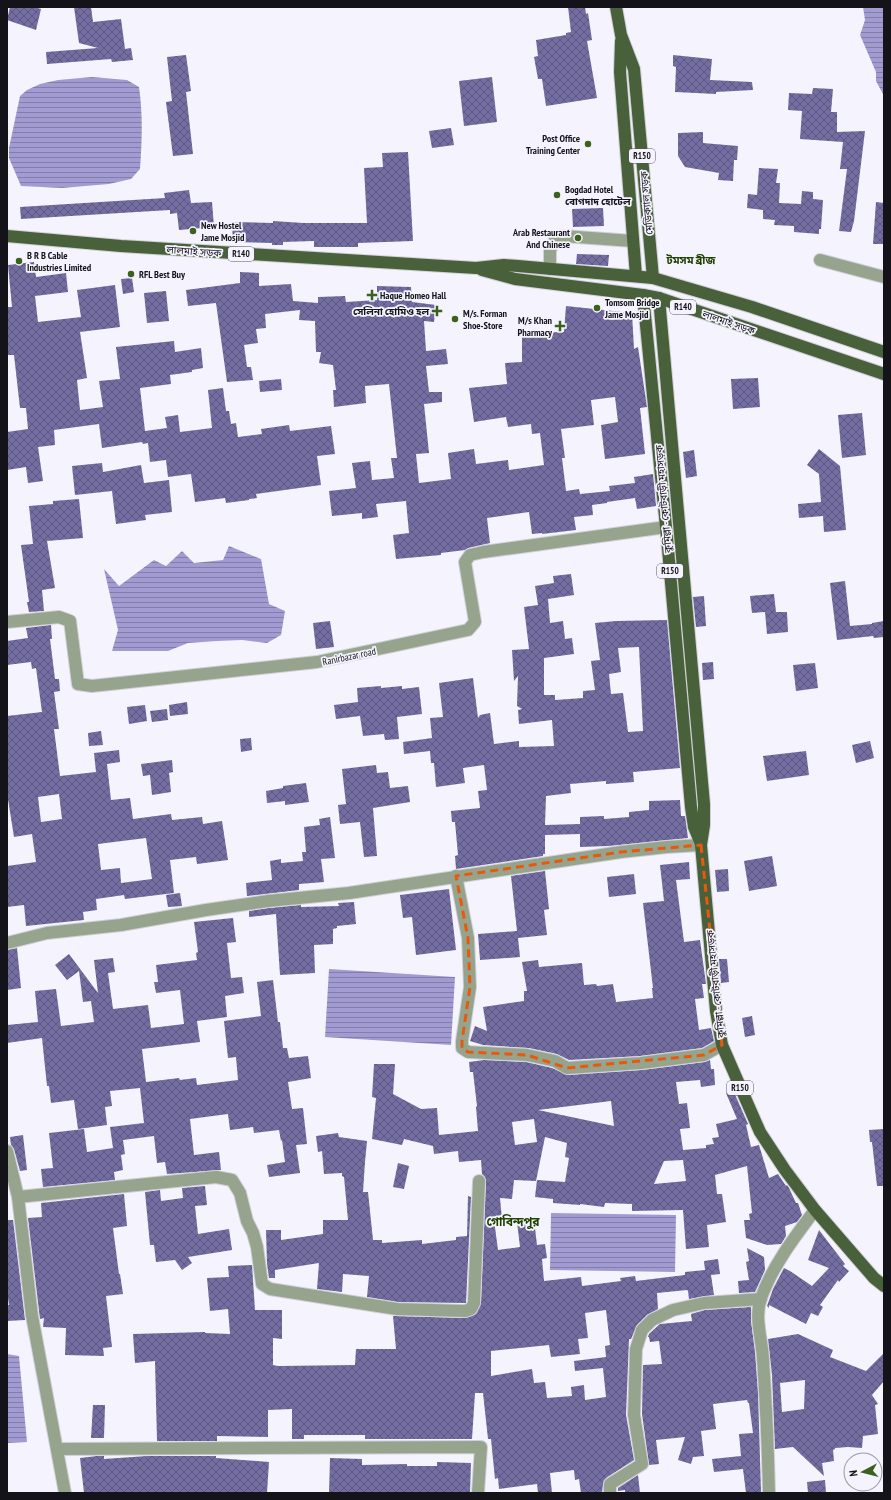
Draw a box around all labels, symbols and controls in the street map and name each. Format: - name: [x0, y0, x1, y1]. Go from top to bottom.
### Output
- place label: Post Office Training Center: [526, 132, 580, 157]
- marker: Post Office Training Center: [583, 139, 593, 149]
- road number: R150: [629, 149, 655, 163]
- street label: মেডিক্যাল সড়ক: [637, 170, 656, 235]
- place label: Bogdad Hotel বোগদাদ হোটেল: [565, 183, 631, 208]
- marker: Bogdad Hotel বোগদাদ হোটেল: [552, 190, 562, 200]
- place label: New Hostel Jame Mosjid: [200, 219, 245, 244]
- marker: New Hostel Jame Mosjid: [188, 226, 198, 236]
- place label: Arab Restaurant And Chinese: [512, 226, 570, 251]
- marker: Arab Restaurant And Chinese: [573, 233, 583, 243]
- street label: লালমাই সড়ক: [165, 243, 223, 260]
- road number: R140: [228, 247, 254, 261]
- place label: B R B Cable Industries Limited: [27, 249, 92, 274]
- district label: টমসম ব্রীজ: [666, 253, 716, 267]
- marker: B R B Cable Industries Limited: [14, 256, 24, 266]
- place label: RFL Best Buy: [139, 268, 186, 281]
- marker: RFL Best Buy: [126, 269, 136, 279]
- place label: Haque Homeo Hall: [380, 289, 447, 302]
- marker: Haque Homeo Hall: [367, 290, 377, 300]
- place label: Tomsom Bridge Jame Mosjid: [604, 296, 660, 321]
- road number: R140: [670, 300, 696, 314]
- marker: Tomsom Bridge Jame Mosjid: [592, 303, 602, 313]
- place label: সেলিনা হোমিও হল: [353, 305, 429, 318]
- marker: সেলিনা হোমিও হল: [432, 306, 442, 316]
- place label: M/s. Forman Shoe-Store: [463, 307, 508, 332]
- street label: লালমাই সড়ক: [700, 307, 758, 338]
- marker: M/s. Forman Shoe-Store: [450, 314, 460, 324]
- place label: M/s Khan Pharmacy: [518, 314, 553, 339]
- marker: M/s Khan Pharmacy: [555, 321, 565, 331]
- street label: কুমিল্লা - কোটবাড়ী মহাসড়ক: [652, 443, 675, 555]
- road number: R150: [657, 564, 683, 578]
- street label: Ranirbazar road: [321, 644, 377, 668]
- street label: কুমিল্লা - কোটবাড়ী মহাসড়ক: [703, 928, 728, 1040]
- road number: R150: [727, 1081, 753, 1095]
- district label: গোবিন্দপুর: [486, 1214, 540, 1230]
- north arrow: [843, 1452, 883, 1492]
- text: N: [846, 1469, 860, 1477]

